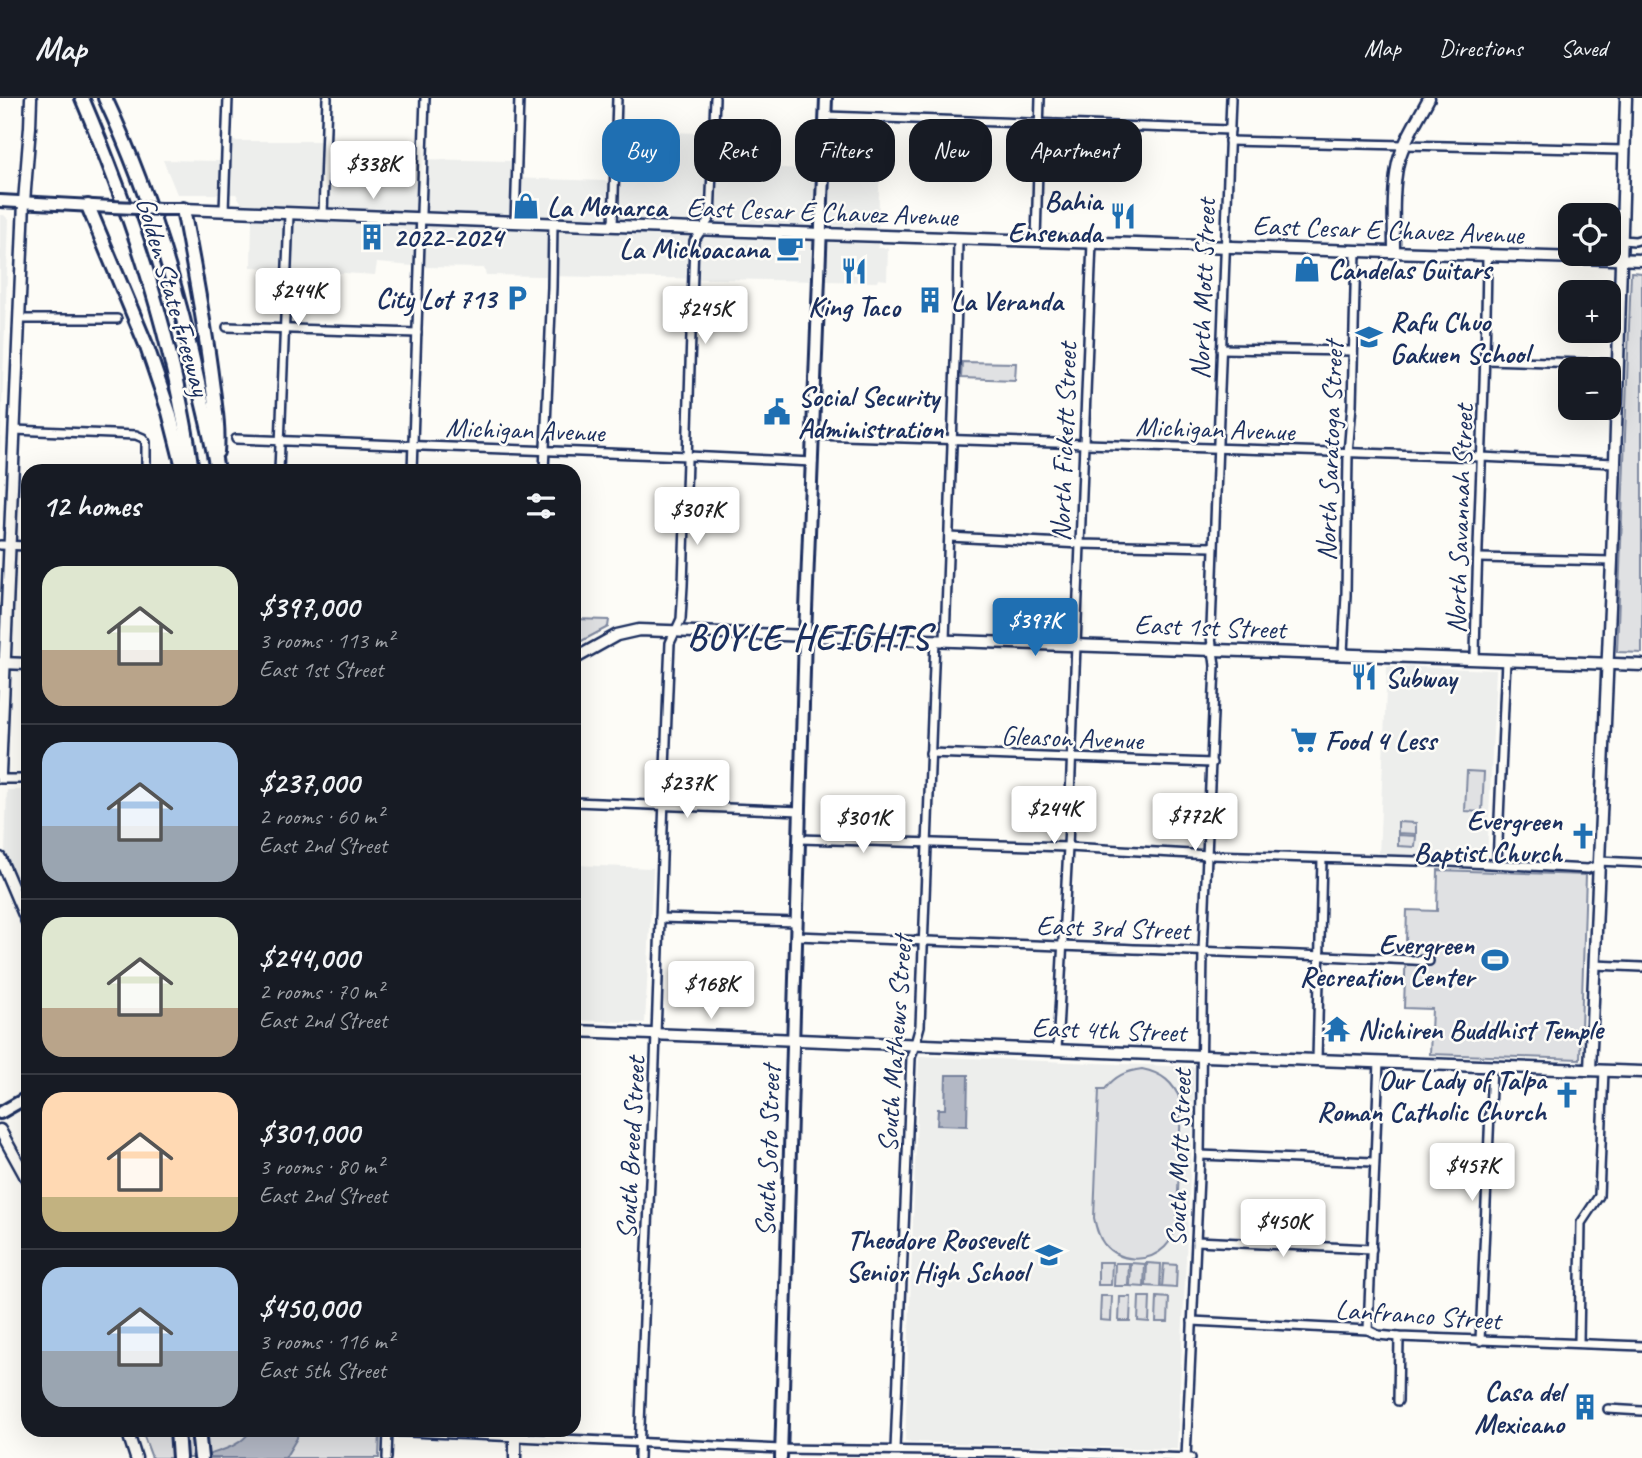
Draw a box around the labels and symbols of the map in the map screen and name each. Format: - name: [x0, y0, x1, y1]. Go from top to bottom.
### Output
- pin: $338K: [324, 141, 422, 201]
- place label: Bahia Ensenada: [1008, 183, 1104, 250]
- place label: La Monarca: [547, 189, 669, 224]
- street label: East Cesar E Chavez Avenue: [686, 189, 960, 234]
- shop icon: La Monarca: [511, 191, 541, 221]
- street label: Golden State Freeway: [128, 193, 219, 402]
- street label: North Mott Street: [1182, 195, 1223, 380]
- restaurant icon: Bahia Ensenada: [1108, 201, 1138, 231]
- street label: East Cesar E Chavez Avenue: [1252, 207, 1526, 252]
- place label: 2022-2024: [393, 220, 506, 255]
- building icon: 2022-2024: [357, 222, 387, 252]
- place label: La Michoacana: [619, 231, 771, 266]
- cafe icon: La Michoacana: [775, 233, 805, 263]
- place label: Candelas Guitars: [1328, 252, 1494, 287]
- shop icon: Candelas Guitars: [1292, 254, 1322, 284]
- restaurant icon: King Taco: [839, 256, 869, 286]
- pin: $244K: [249, 268, 347, 328]
- place label: City Lot 713: [376, 281, 498, 317]
- parking icon: City Lot 713: [502, 283, 532, 313]
- place label: La Veranda: [951, 283, 1065, 318]
- building icon: La Veranda: [915, 285, 945, 315]
- pin: $245K: [656, 286, 754, 346]
- place label: King Taco: [808, 289, 902, 324]
- place label: Rafu Chuo Gakuen School: [1390, 304, 1534, 371]
- school or university icon: Rafu Chuo Gakuen School: [1354, 322, 1384, 352]
- street label: North Saratoga Street: [1308, 337, 1351, 562]
- street label: North Fickett Street: [1043, 339, 1085, 542]
- place label: Social Security Administration: [798, 379, 944, 446]
- public building icon: Social Security Administration: [762, 397, 792, 427]
- street label: North Savannah Street: [1438, 401, 1481, 634]
- street label: Michigan Avenue: [1135, 408, 1297, 449]
- street label: Michigan Avenue: [445, 409, 607, 450]
- pin: $307K: [648, 488, 746, 547]
- pin: $397K: [986, 598, 1084, 658]
- street label: East 1st Street: [1134, 606, 1289, 647]
- district label: BOYLE HEIGHTS: [687, 615, 936, 660]
- place label: Subway: [1385, 660, 1460, 695]
- restaurant icon: Subway: [1349, 662, 1379, 692]
- street label: Gleason Avenue: [1000, 718, 1146, 758]
- place label: Food 4 Less: [1325, 723, 1439, 758]
- supermarket icon: Food 4 Less: [1289, 725, 1319, 755]
- pin: $237K: [638, 760, 736, 820]
- pin: $244K: [1005, 786, 1103, 846]
- pin: $772K: [1146, 794, 1244, 853]
- pin: $301K: [814, 796, 912, 855]
- place label: Evergreen Baptist Church: [1414, 803, 1563, 870]
- church icon: Evergreen Baptist Church: [1568, 821, 1598, 851]
- street label: East 3rd Street: [1036, 907, 1193, 948]
- place label: Evergreen Recreation Center: [1300, 927, 1477, 994]
- street label: South Mathews Street: [869, 931, 920, 1154]
- sports icon: Evergreen Recreation Center: [1480, 945, 1510, 975]
- pin: $168K: [662, 962, 760, 1021]
- street label: East 4th Street: [1031, 1009, 1189, 1050]
- place label: Nichiren Buddhist Temple: [1358, 1012, 1605, 1047]
- temple icon: Nichiren Buddhist Temple: [1322, 1014, 1352, 1044]
- street label: South Breed Street: [608, 1053, 653, 1240]
- street label: South Soto Street: [747, 1061, 788, 1237]
- place label: Our Lady of Talpa Roman Catholic Church: [1317, 1062, 1549, 1129]
- street label: South Mott Street: [1158, 1066, 1199, 1247]
- church icon: Our Lady of Talpa Roman Catholic Church: [1552, 1080, 1582, 1110]
- pin: $457K: [1423, 1144, 1521, 1203]
- pin: $450K: [1234, 1200, 1332, 1259]
- place label: Theodore Roosevelt Senior High School: [846, 1222, 1034, 1289]
- school or university icon: Theodore Roosevelt Senior High School: [1034, 1240, 1064, 1270]
- street label: Lanfranco Street: [1334, 1291, 1505, 1338]
- place label: Casa del Mexicano: [1474, 1374, 1569, 1441]
- building icon: Casa del Mexicano: [1570, 1392, 1600, 1422]

